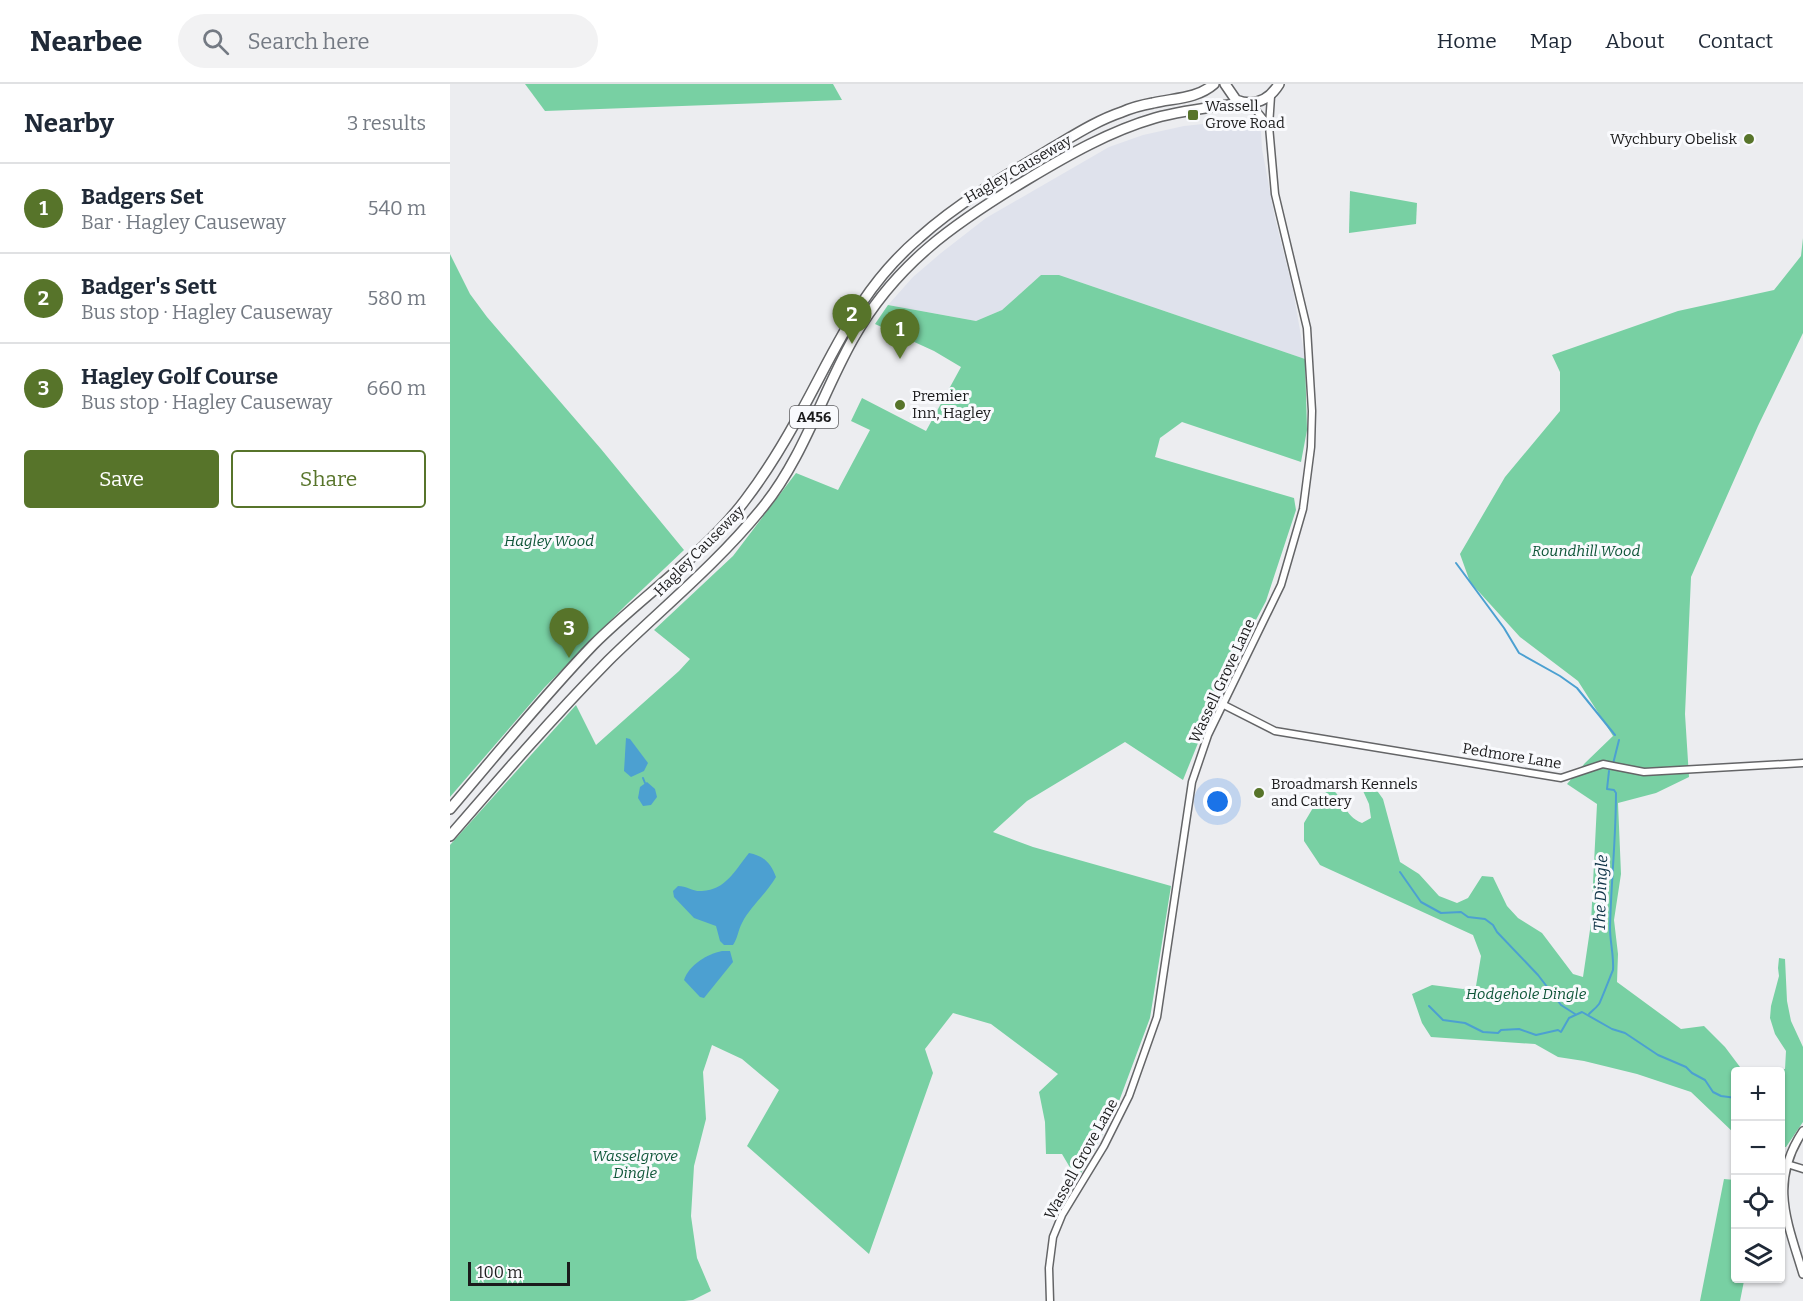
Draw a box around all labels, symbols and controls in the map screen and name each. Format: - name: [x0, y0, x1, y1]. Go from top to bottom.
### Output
- search box: [178, 14, 598, 68]
- text: Nearbee: [30, 25, 142, 58]
- icon: search: [199, 25, 232, 58]
- text: Search here: [247, 28, 370, 55]
- text: Home: [1437, 28, 1497, 54]
- text: Map: [1530, 28, 1572, 54]
- text: About: [1605, 28, 1665, 54]
- text: Contact: [1698, 28, 1773, 54]
- place label: Wassell Grove Road: [1205, 97, 1285, 132]
- text: Nearby: [24, 108, 114, 139]
- marker: Wassell Grove Road: [1186, 108, 1200, 122]
- text: 3 results: [347, 111, 426, 135]
- place label: Wychbury Obelisk: [1610, 130, 1737, 148]
- street label: Hagley Causeway: [961, 131, 1075, 207]
- marker: Wychbury Obelisk: [1742, 132, 1756, 146]
- text: Badgers Set: [81, 183, 204, 210]
- text: 1: [39, 196, 48, 220]
- text: 540 m: [368, 196, 426, 220]
- text: Bar · Hagley Causeway: [81, 210, 286, 234]
- text: Badger's Sett: [81, 273, 217, 300]
- text: 2: [38, 286, 49, 310]
- text: 580 m: [367, 286, 426, 310]
- pin: 2: [832, 294, 872, 344]
- text: Bus stop · Hagley Causeway: [81, 300, 332, 324]
- pin: 1: [880, 310, 920, 359]
- text: Hagley Golf Course: [81, 363, 278, 390]
- text: 3: [38, 376, 49, 400]
- text: 660 m: [367, 376, 426, 400]
- place label: Premier Inn, Hagley: [912, 387, 991, 422]
- text: Bus stop · Hagley Causeway: [81, 390, 332, 414]
- marker: Premier Inn, Hagley: [893, 398, 907, 412]
- road number: A456: [790, 406, 838, 428]
- button: Save: [24, 450, 219, 508]
- button: Share: [231, 450, 426, 508]
- street label: Hagley Causeway: [650, 502, 748, 600]
- park label: Hagley Wood: [504, 532, 594, 550]
- park label: Roundhill Wood: [1532, 542, 1640, 560]
- pin: 3: [550, 608, 588, 658]
- street label: Wassell Grove Lane: [1185, 616, 1259, 746]
- street label: Pedmore Lane: [1461, 739, 1563, 773]
- place label: Broadmarsh Kennels and Cattery: [1271, 775, 1418, 810]
- marker: Broadmarsh Kennels and Cattery: [1252, 786, 1266, 800]
- your location: [1203, 787, 1232, 816]
- water label: The Dingle: [1590, 854, 1611, 932]
- park label: Hodgehole Dingle: [1466, 985, 1587, 1003]
- map controls: [1731, 1067, 1785, 1283]
- button: +: [1731, 1067, 1785, 1121]
- street label: Wassell Grove Lane: [1040, 1096, 1122, 1222]
- button: −: [1731, 1121, 1785, 1175]
- park label: Wasselgrove Dingle: [592, 1147, 678, 1182]
- button: locate: [1731, 1175, 1785, 1229]
- button: layers: [1731, 1229, 1785, 1283]
- scale bar: [468, 1259, 570, 1286]
- text: 100 m: [477, 1263, 522, 1282]

